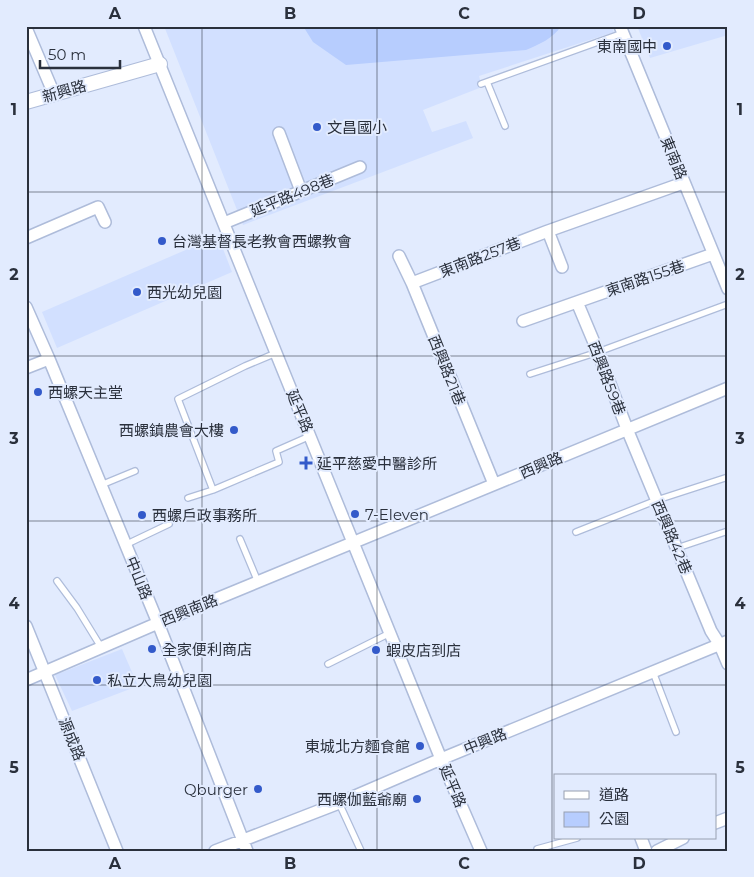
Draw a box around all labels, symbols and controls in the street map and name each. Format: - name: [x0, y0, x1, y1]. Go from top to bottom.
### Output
- text: A: [108, 4, 122, 23]
- text: B: [284, 4, 296, 23]
- text: C: [458, 4, 470, 23]
- text: D: [632, 4, 646, 23]
- place label: 東南國中: [597, 37, 657, 56]
- scale bar: [40, 38, 120, 70]
- marker: 東南國中: [661, 40, 673, 52]
- text: 50 m: [48, 45, 86, 64]
- street label: 新興路: [40, 76, 88, 106]
- text: 1: [11, 100, 17, 119]
- text: 1: [737, 100, 743, 119]
- place label: 文昌國小: [327, 118, 387, 137]
- marker: 文昌國小: [311, 121, 323, 133]
- street label: 東南路: [657, 134, 691, 182]
- street label: 延平路498巷: [247, 170, 337, 220]
- place label: 台灣基督長老教會西螺教會: [172, 232, 352, 251]
- street label: 東南路257巷: [437, 233, 523, 281]
- marker: 台灣基督長老教會西螺教會: [156, 235, 168, 247]
- street label: 東南路155巷: [603, 256, 687, 300]
- text: 2: [9, 265, 19, 284]
- text: 2: [735, 265, 745, 284]
- place label: 西光幼兒園: [147, 283, 222, 302]
- marker: 西光幼兒園: [131, 286, 143, 298]
- street label: 西興路21巷: [424, 332, 470, 408]
- street label: 西興路59巷: [584, 338, 630, 418]
- place label: 西螺天主堂: [48, 383, 123, 402]
- marker: 西螺天主堂: [32, 386, 44, 398]
- street label: 延平路: [282, 387, 318, 435]
- place label: 西螺鎮農會大樓: [119, 421, 224, 440]
- marker: 西螺鎮農會大樓: [228, 424, 240, 436]
- text: 3: [8, 429, 19, 448]
- text: 3: [734, 429, 745, 448]
- street label: 西興路: [517, 447, 565, 483]
- place label: 延平慈愛中醫診所: [317, 454, 437, 473]
- marker: 延平慈愛中醫診所: [299, 456, 313, 470]
- street label: 西興路42巷: [648, 497, 696, 577]
- place label: 7-Eleven: [365, 505, 429, 524]
- place label: 西螺戶政事務所: [152, 506, 257, 525]
- marker: 7-Eleven: [349, 508, 361, 520]
- marker: 西螺戶政事務所: [136, 509, 148, 521]
- street label: 中山路: [122, 554, 156, 602]
- street label: 西興南路: [158, 590, 220, 630]
- text: 4: [8, 594, 20, 613]
- text: 4: [734, 594, 746, 613]
- place label: 全家便利商店: [162, 640, 252, 659]
- place label: 蝦皮店到店: [386, 641, 461, 660]
- marker: 全家便利商店: [146, 643, 158, 655]
- marker: 蝦皮店到店: [370, 644, 382, 656]
- place label: 私立大鳥幼兒園: [107, 671, 212, 690]
- marker: 私立大鳥幼兒園: [91, 674, 103, 686]
- street label: 源成路: [55, 715, 89, 763]
- street label: 中興路: [461, 724, 509, 758]
- place label: 東城北方麵食館: [305, 737, 410, 756]
- marker: 東城北方麵食館: [414, 740, 426, 752]
- text: 5: [9, 758, 19, 777]
- text: 5: [735, 758, 745, 777]
- street label: 延平路: [435, 762, 471, 810]
- legend: [554, 774, 716, 840]
- place label: Qburger: [184, 780, 248, 799]
- marker: Qburger: [252, 783, 264, 795]
- text: 道路: [599, 785, 629, 804]
- place label: 西螺伽藍爺廟: [317, 790, 407, 809]
- marker: 西螺伽藍爺廟: [411, 793, 423, 805]
- text: 公園: [599, 809, 629, 828]
- text: A: [108, 854, 122, 873]
- text: B: [284, 854, 296, 873]
- text: C: [458, 854, 470, 873]
- text: D: [632, 854, 646, 873]

